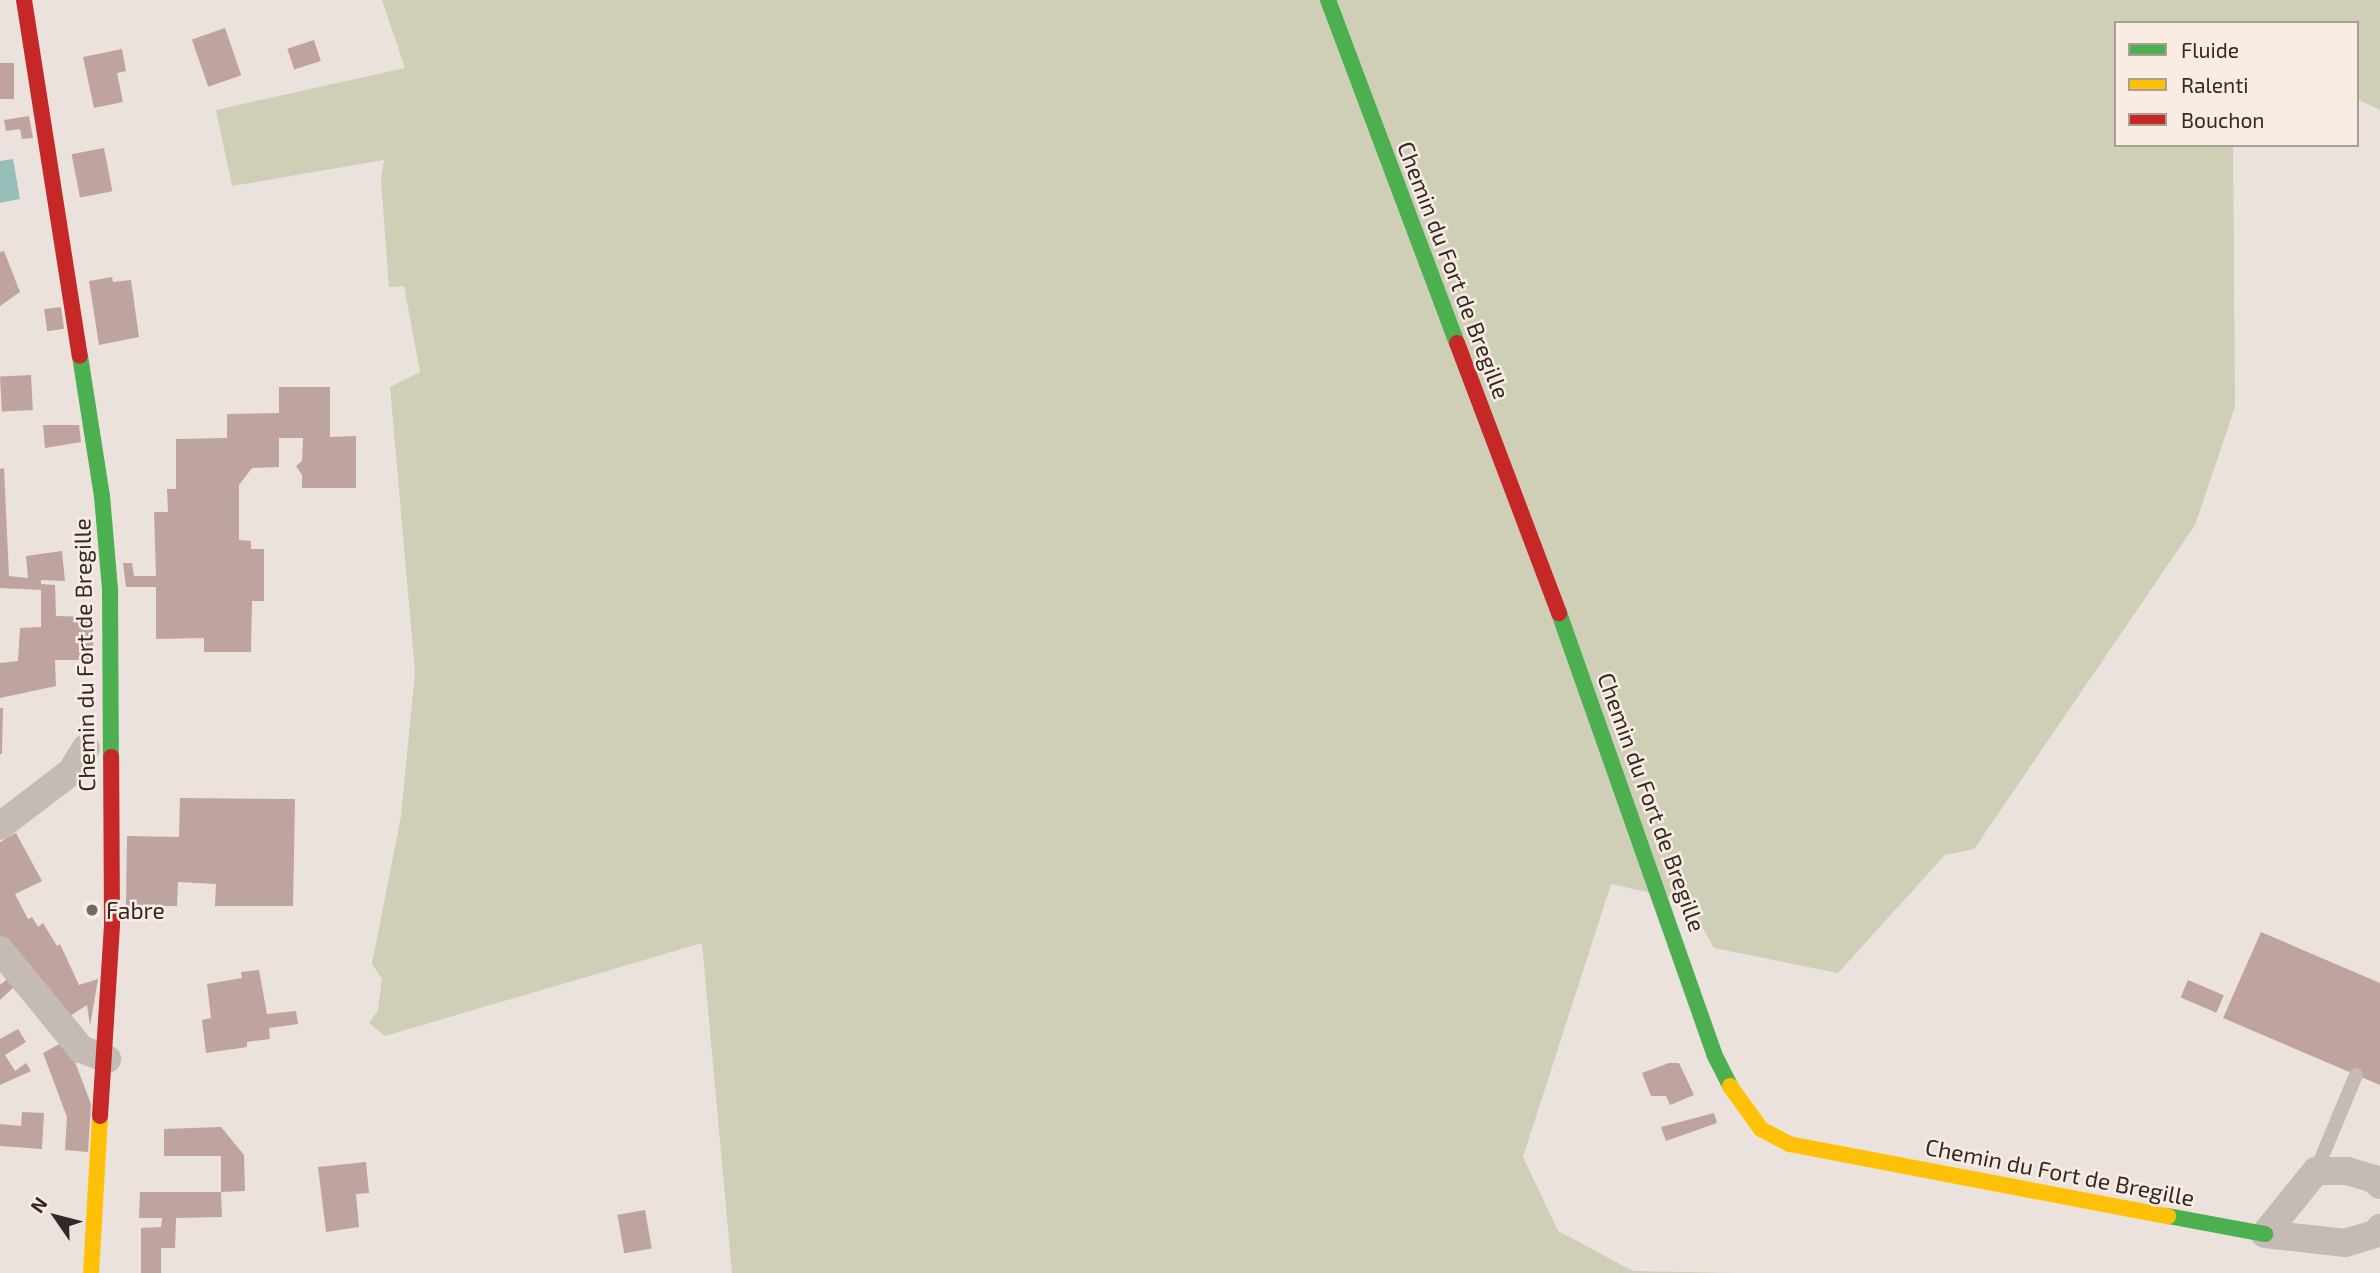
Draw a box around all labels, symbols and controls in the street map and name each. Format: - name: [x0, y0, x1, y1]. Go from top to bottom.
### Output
- legend: [2114, 21, 2359, 147]
- text: Fluide: [2181, 37, 2239, 62]
- text: Ralenti: [2181, 72, 2248, 97]
- text: Bouchon: [2181, 107, 2265, 132]
- street label: Chemin du Fort de Bregille: [1392, 137, 1516, 403]
- street label: Chemin du Fort de Bregille: [68, 518, 100, 792]
- street label: Chemin du Fort de Bregille: [1592, 669, 1712, 935]
- place label: Fabre: [106, 896, 165, 924]
- marker: Fabre: [84, 902, 100, 918]
- street label: Chemin du Fort de Bregille: [1923, 1132, 2197, 1212]
- north arrow: [21, 1182, 91, 1252]
- text: N: [25, 1192, 52, 1217]

